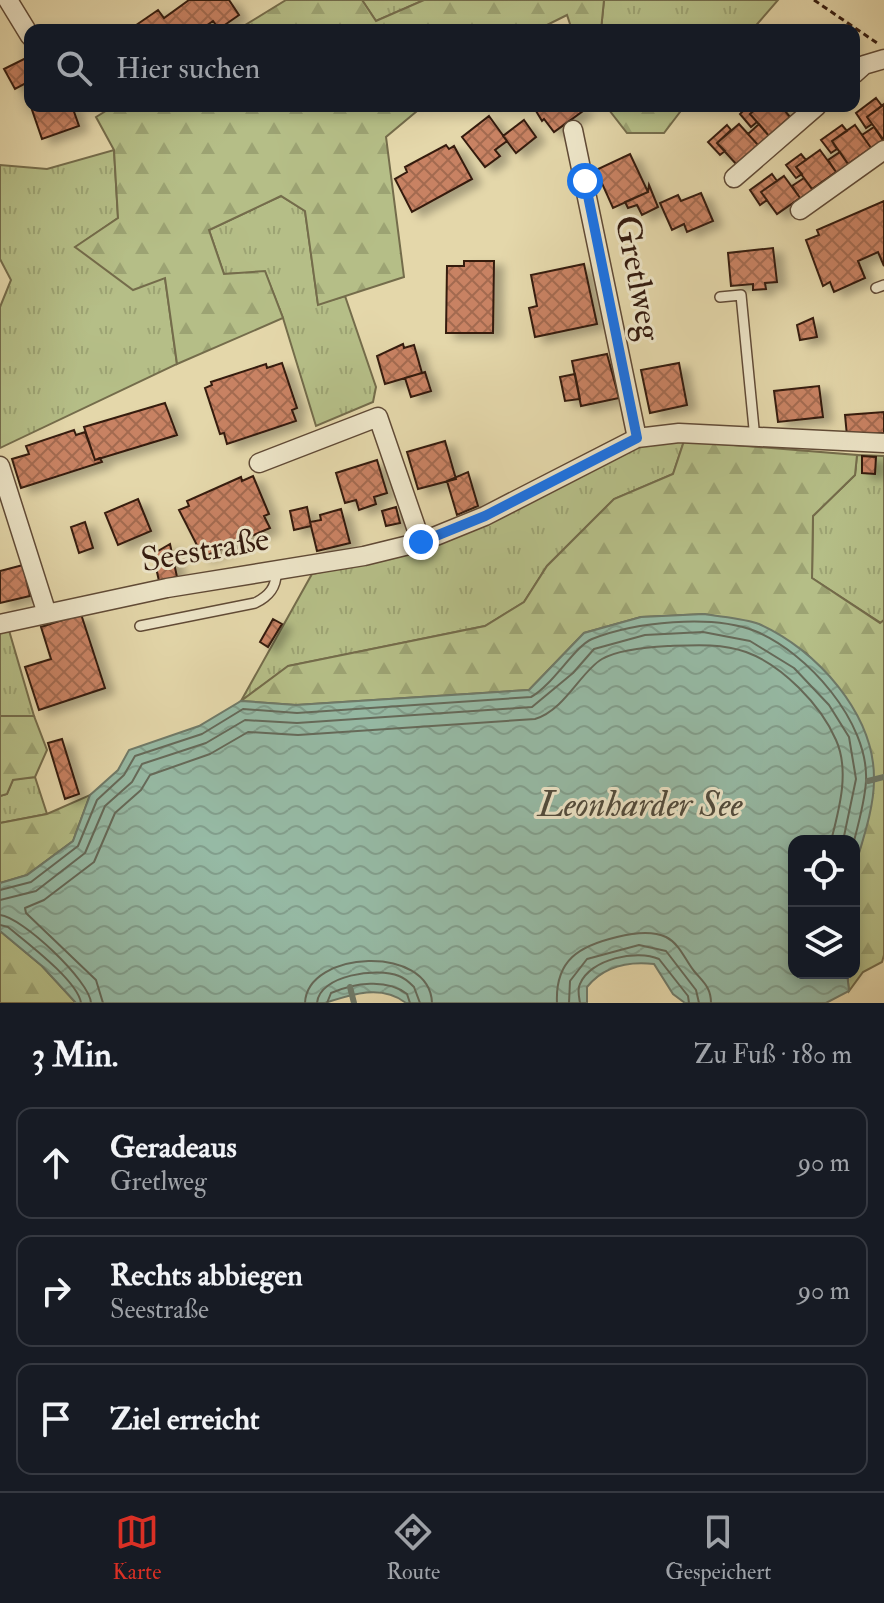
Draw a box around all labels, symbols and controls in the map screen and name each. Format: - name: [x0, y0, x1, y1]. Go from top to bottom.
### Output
- search box: [24, 24, 860, 112]
- icon: search: [52, 46, 96, 90]
- text: Hier suchen: [116, 50, 260, 87]
- route start: [567, 163, 603, 199]
- street label: Gretlweg: [605, 212, 671, 345]
- street label: Seestraße: [138, 518, 272, 582]
- route end: [403, 524, 439, 560]
- water label: Leonharder See: [536, 782, 743, 827]
- map controls: [788, 835, 860, 979]
- button: locate: [788, 835, 860, 907]
- button: layers: [788, 907, 860, 979]
- text: 3 Min.: [32, 1034, 118, 1077]
- text: Zu Fuß · 180 m: [694, 1039, 852, 1071]
- text: Geradeaus: [110, 1129, 237, 1166]
- icon: ahead: [34, 1141, 78, 1185]
- text: 90 m: [798, 1147, 850, 1179]
- text: Gretlweg: [110, 1166, 207, 1198]
- text: Rechts abbiegen: [110, 1257, 303, 1294]
- icon: right: [34, 1269, 78, 1313]
- text: 90 m: [798, 1275, 850, 1307]
- text: Seestraße: [110, 1294, 209, 1326]
- icon: arrive: [34, 1397, 78, 1441]
- text: Ziel erreicht: [110, 1401, 259, 1438]
- tab: Karte: [113, 1510, 161, 1586]
- tab: Route: [386, 1510, 440, 1586]
- tab: Gespeichert: [665, 1510, 771, 1586]

